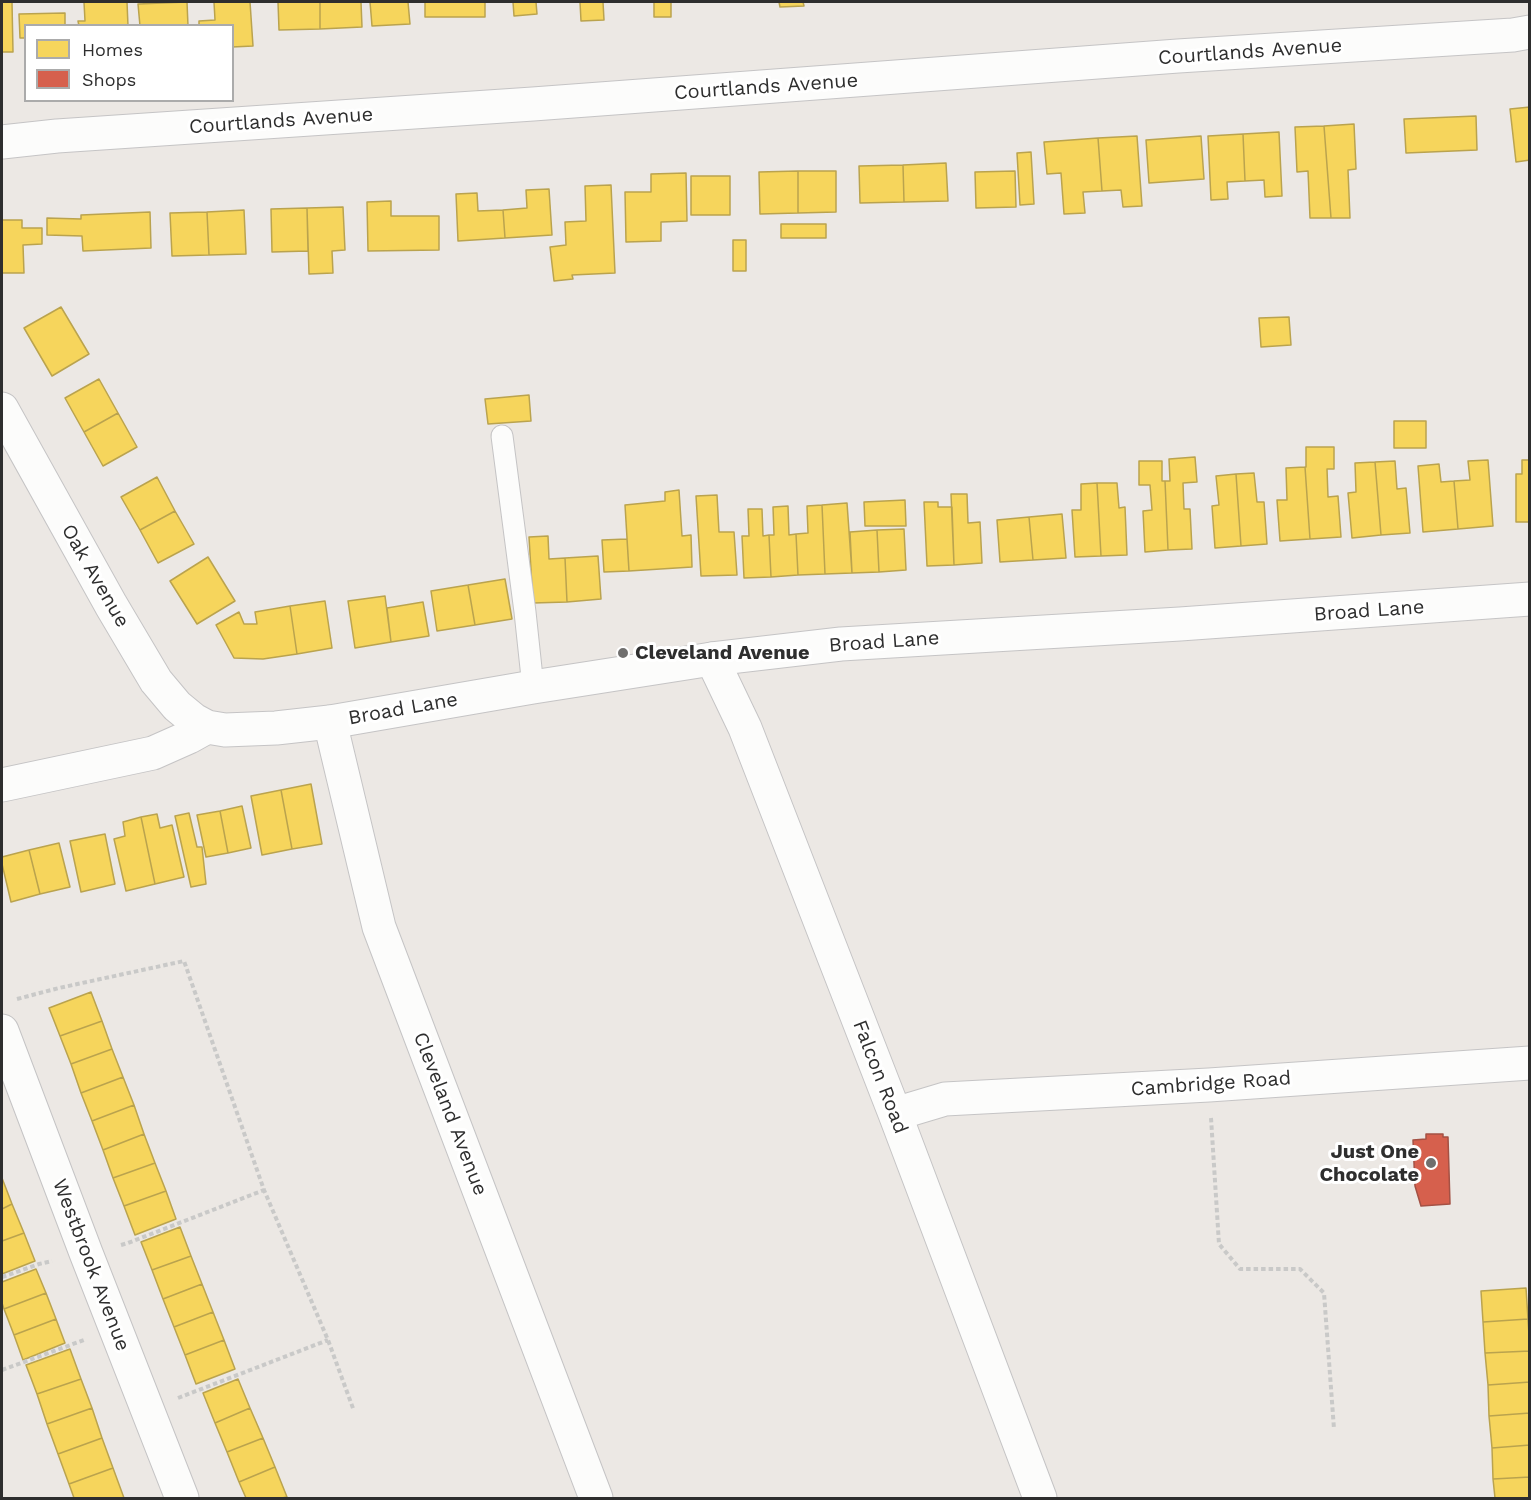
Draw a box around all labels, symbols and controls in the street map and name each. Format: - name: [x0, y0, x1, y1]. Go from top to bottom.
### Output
- legend: [24, 24, 234, 102]
- street label: Courtlands Avenue: [1157, 34, 1343, 70]
- text: Homes: [82, 39, 143, 60]
- text: Shops: [82, 69, 136, 90]
- street label: Courtlands Avenue: [673, 69, 859, 105]
- street label: Courtlands Avenue: [188, 103, 374, 139]
- street label: Oak Avenue: [56, 520, 134, 632]
- street label: Broad Lane: [1313, 595, 1425, 627]
- street label: Broad Lane: [828, 626, 940, 658]
- place label: Cleveland Avenue: [635, 641, 810, 665]
- marker: Cleveland Avenue: [616, 646, 630, 660]
- street label: Broad Lane: [346, 688, 460, 730]
- street label: Falcon Road: [847, 1017, 913, 1137]
- street label: Cleveland Avenue: [408, 1029, 492, 1199]
- street label: Cambridge Road: [1130, 1066, 1292, 1102]
- place label: Just One Chocolate: [1319, 1140, 1419, 1187]
- marker: Just One Chocolate: [1424, 1156, 1438, 1170]
- street label: Westbrook Avenue: [47, 1176, 135, 1354]

